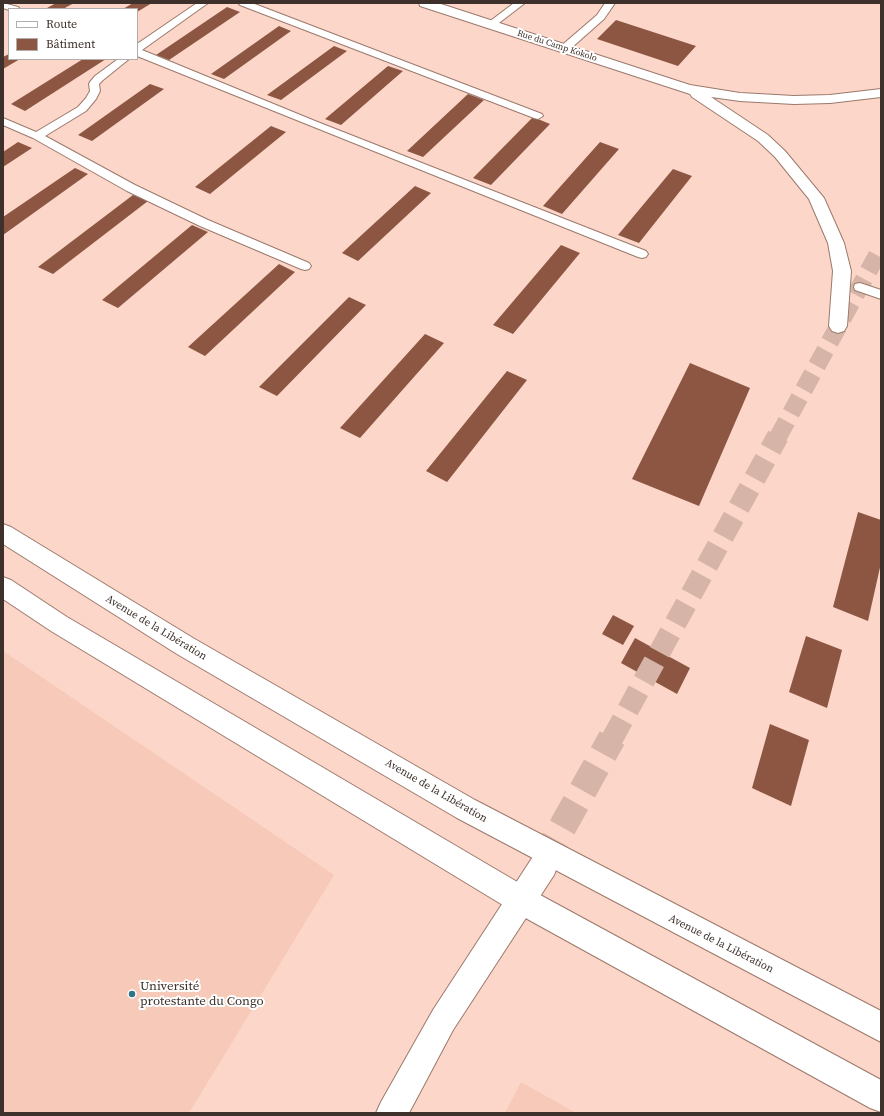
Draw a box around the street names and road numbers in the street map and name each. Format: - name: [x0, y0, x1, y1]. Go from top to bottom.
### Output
- street label: Rue du Camp Kokolo: [516, 28, 598, 64]
- street label: Avenue de la Libération: [103, 592, 209, 664]
- street label: Avenue de la Libération: [383, 756, 489, 826]
- street label: Avenue de la Libération: [666, 912, 776, 976]

